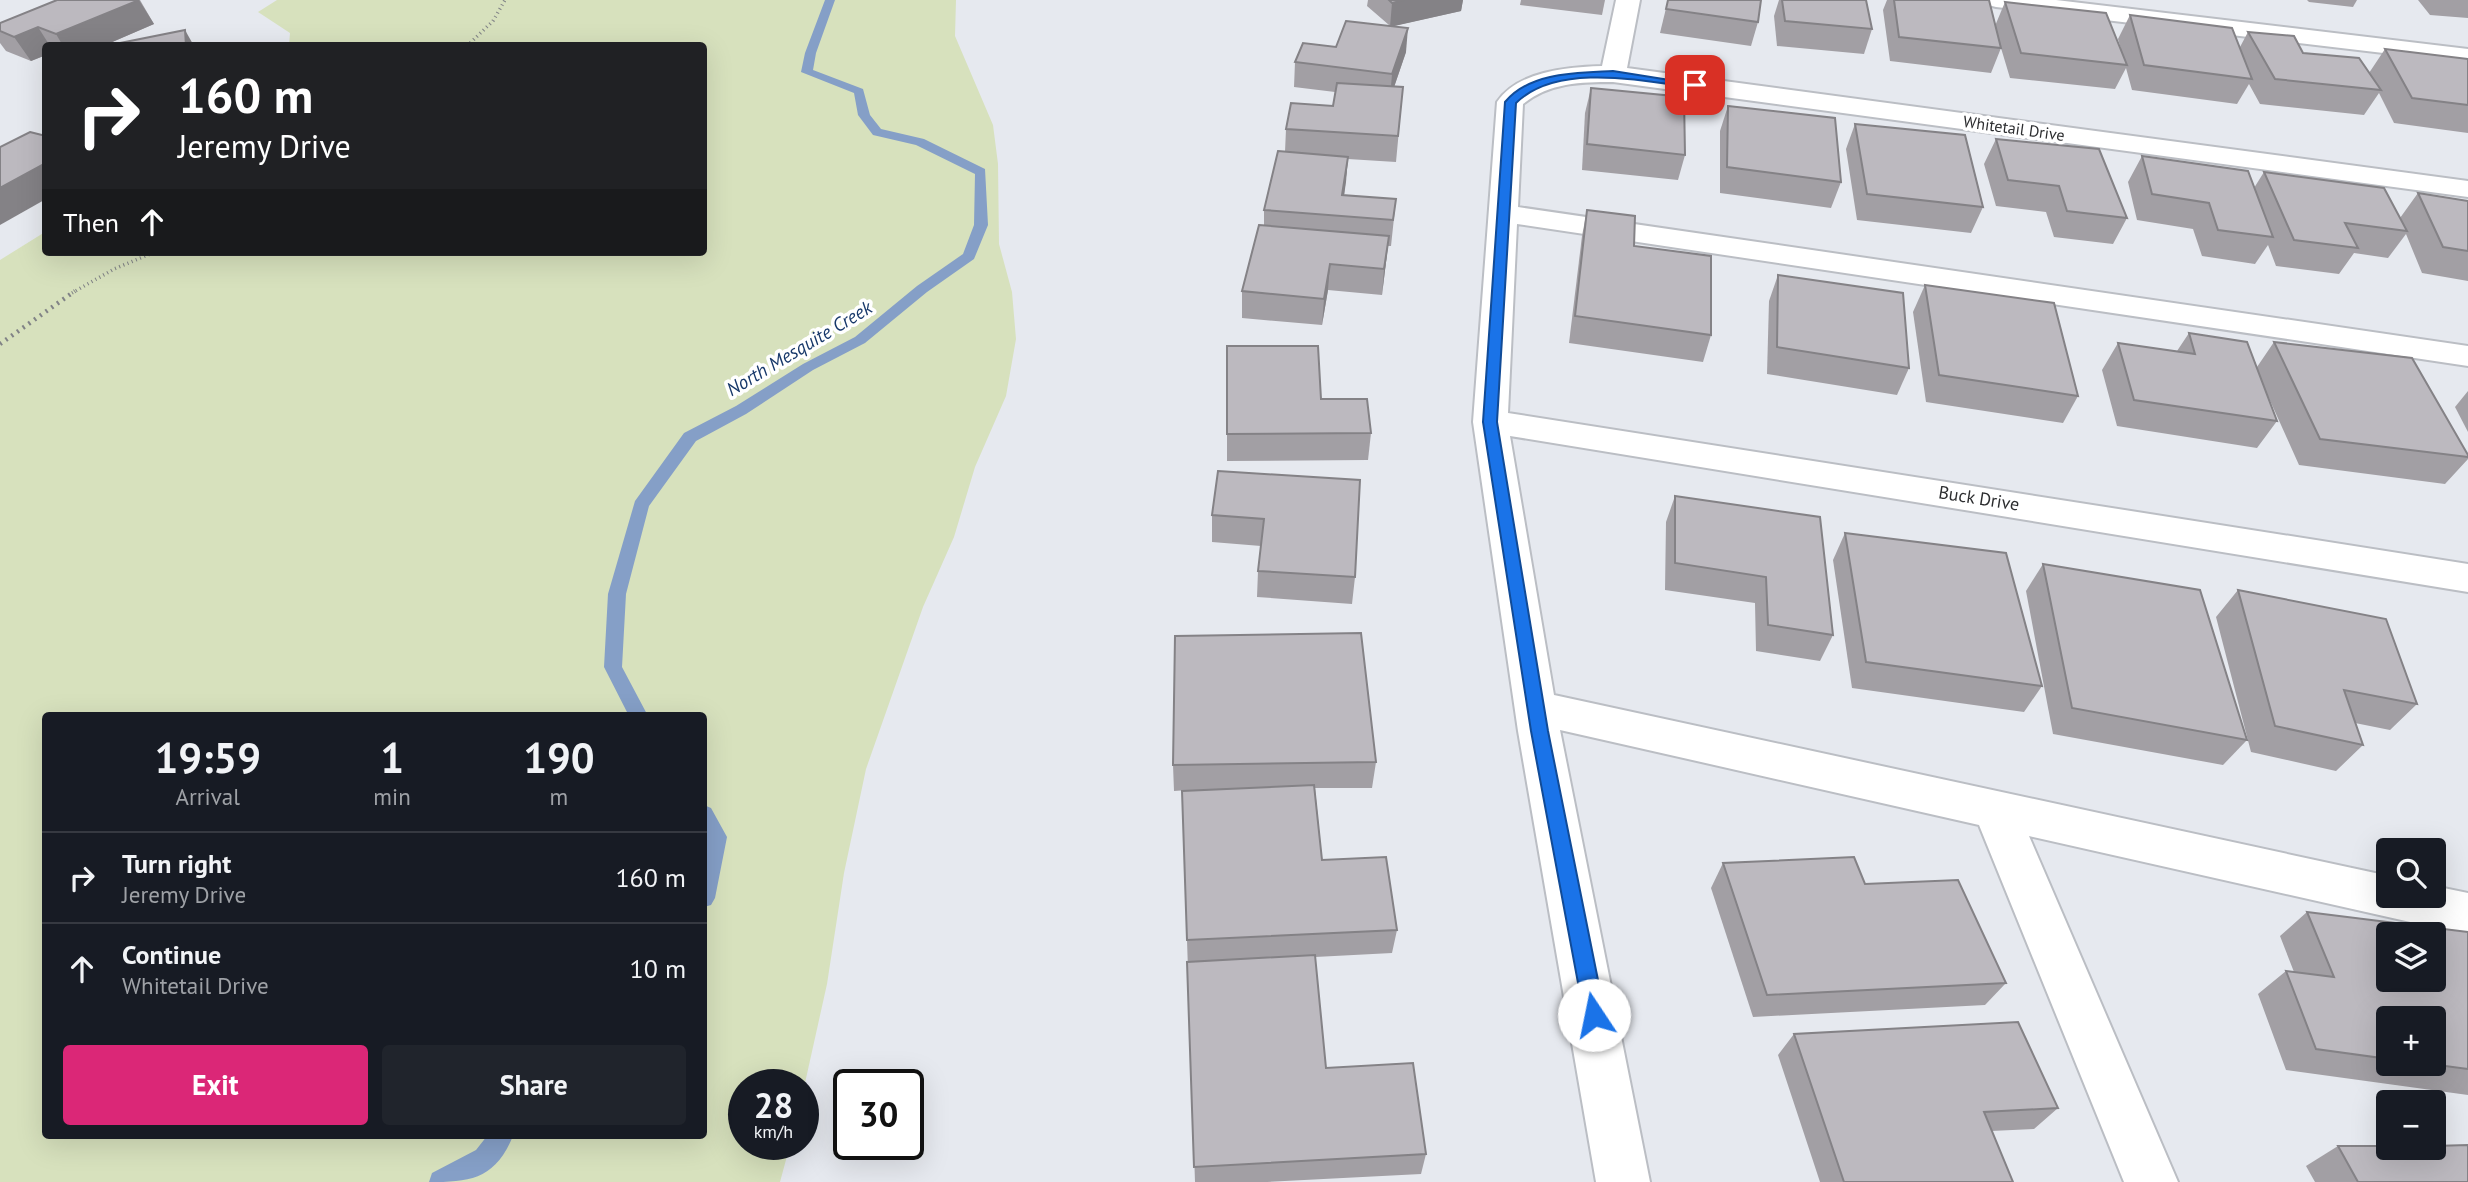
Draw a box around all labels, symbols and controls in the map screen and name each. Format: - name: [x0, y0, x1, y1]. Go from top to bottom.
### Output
- pin: [1665, 55, 1725, 115]
- text: 160 m: [178, 63, 313, 127]
- icon: arrive: [1676, 66, 1714, 104]
- icon: right: [63, 70, 154, 161]
- street label: Whitetail Drive: [1962, 111, 2066, 145]
- text: Jeremy Drive: [178, 125, 351, 167]
- icon: ahead: [133, 203, 171, 241]
- text: Then: [63, 206, 119, 239]
- water label: North Mesquite Creek: [722, 294, 877, 401]
- street label: Buck Drive: [1937, 480, 2021, 516]
- text: 19:59: [154, 730, 261, 785]
- text: 1: [380, 730, 404, 785]
- text: 190: [523, 730, 595, 785]
- text: Arrival: [175, 782, 240, 811]
- text: min: [373, 782, 411, 811]
- text: m: [550, 782, 568, 811]
- map controls: [2376, 838, 2446, 1160]
- button: search: [2376, 838, 2446, 908]
- text: Turn right: [122, 847, 231, 880]
- icon: right: [63, 859, 101, 897]
- text: 160 m: [615, 861, 686, 894]
- text: Jeremy Drive: [122, 880, 246, 909]
- button: layers: [2376, 922, 2446, 992]
- text: Continue: [122, 938, 221, 971]
- icon: ahead: [63, 950, 101, 988]
- text: 10 m: [630, 952, 686, 985]
- text: Whitetail Drive: [122, 971, 269, 1000]
- position arrow: [1557, 978, 1631, 1052]
- button: +: [2376, 1006, 2446, 1076]
- button: Exit: [63, 1045, 368, 1125]
- button: Share: [382, 1045, 686, 1125]
- speed limit sign: 30: [833, 1069, 924, 1160]
- text: 28: [754, 1082, 793, 1128]
- button: −: [2376, 1090, 2446, 1160]
- text: km/h: [754, 1120, 793, 1143]

